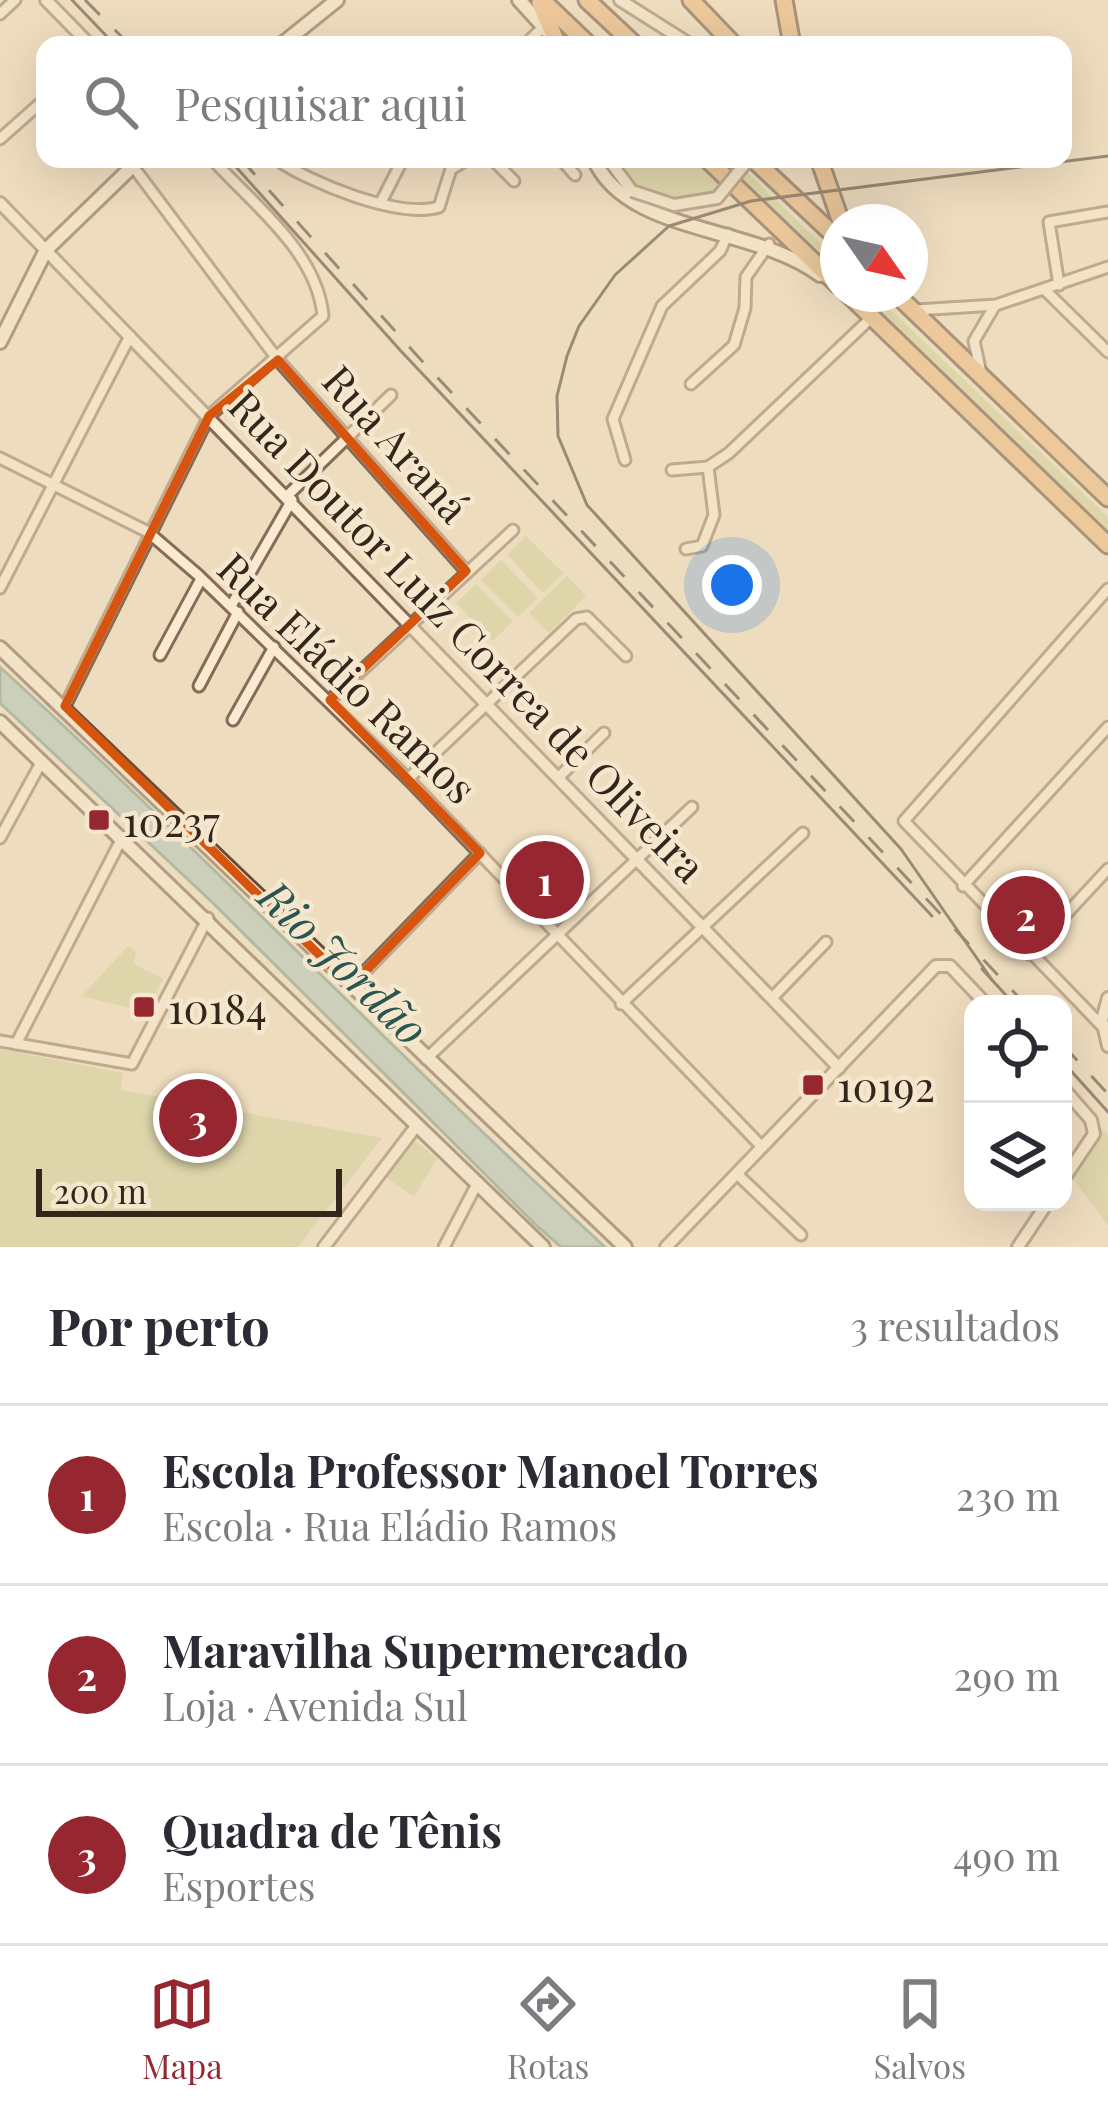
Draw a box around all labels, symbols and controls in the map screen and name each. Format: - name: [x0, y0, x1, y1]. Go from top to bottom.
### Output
- search box: [36, 36, 1072, 168]
- icon: search: [78, 69, 144, 135]
- text: Pesquisar aqui: [174, 72, 467, 132]
- north arrow: [820, 204, 928, 312]
- street label: Rua Araná: [312, 353, 482, 534]
- street label: Rua Doutor Luiz Correa de Oliveira: [217, 377, 719, 893]
- street label: Rua Eládio Ramos: [207, 539, 489, 815]
- your location: [702, 555, 762, 615]
- place label: 10237: [123, 792, 220, 848]
- marker: 10237: [86, 807, 112, 833]
- pin: 1: [506, 835, 584, 925]
- water label: Rio Jordão: [246, 864, 443, 1057]
- pin: 2: [987, 870, 1065, 960]
- place label: 10184: [168, 979, 267, 1035]
- marker: 10184: [131, 994, 157, 1020]
- map controls: [964, 995, 1072, 1211]
- button: locate: [964, 995, 1072, 1103]
- place label: 10192: [837, 1057, 935, 1113]
- marker: 10192: [800, 1072, 826, 1098]
- pin: 3: [159, 1073, 237, 1163]
- button: layers: [964, 1103, 1072, 1211]
- scale bar: [36, 1163, 342, 1216]
- text: 200 m: [54, 1168, 147, 1212]
- text: Por perto: [48, 1291, 270, 1359]
- text: 3 resultados: [850, 1299, 1060, 1351]
- text: Escola Professor Manoel Torres: [162, 1439, 819, 1499]
- text: 1: [80, 1469, 94, 1521]
- text: 230 m: [956, 1469, 1060, 1521]
- text: Escola · Rua Eládio Ramos: [162, 1499, 617, 1551]
- text: Maravilha Supermercado: [162, 1619, 688, 1679]
- text: 2: [77, 1649, 97, 1701]
- text: 290 m: [954, 1649, 1060, 1701]
- text: Loja · Avenida Sul: [162, 1679, 468, 1731]
- text: Quadra de Tênis: [162, 1799, 502, 1859]
- text: 3: [77, 1829, 97, 1881]
- text: 490 m: [953, 1829, 1060, 1881]
- text: Esportes: [162, 1859, 316, 1911]
- tab: Mapa: [142, 1971, 223, 2087]
- tab: Rotas: [507, 1971, 589, 2087]
- tab: Salvos: [874, 1971, 966, 2087]

